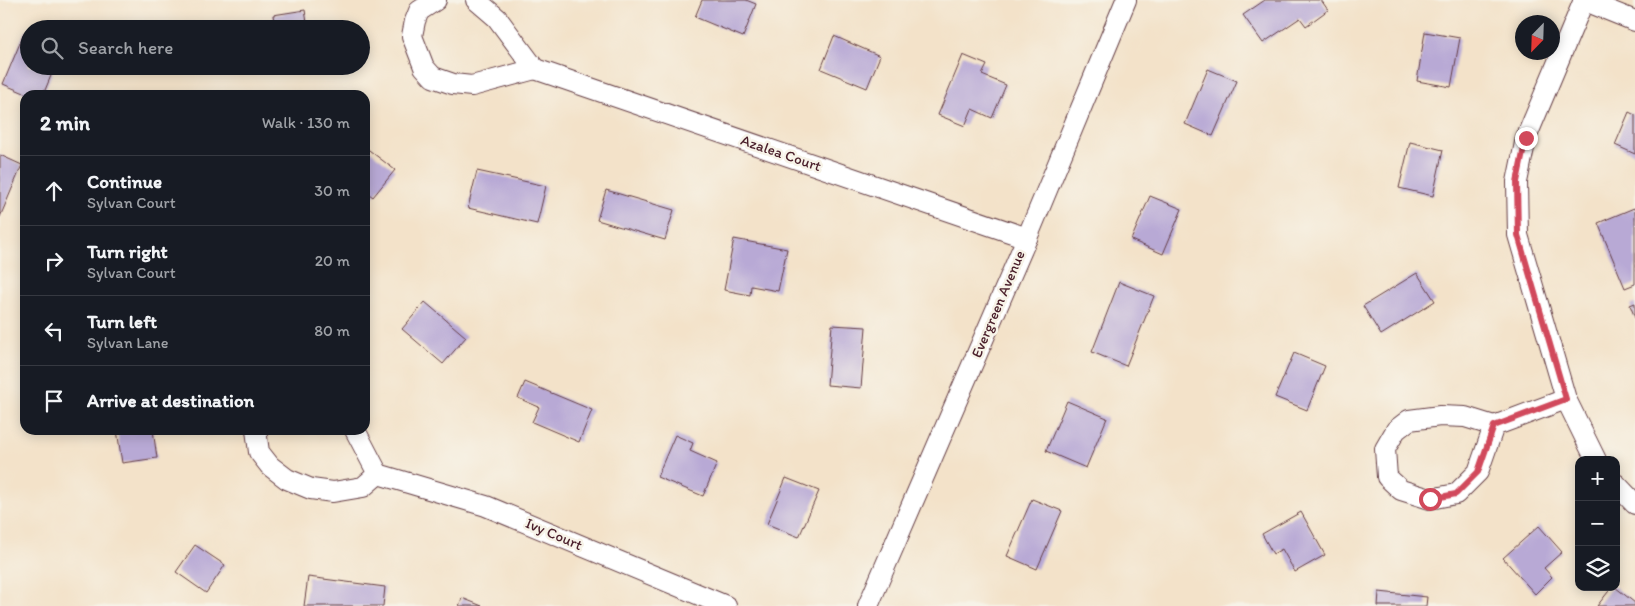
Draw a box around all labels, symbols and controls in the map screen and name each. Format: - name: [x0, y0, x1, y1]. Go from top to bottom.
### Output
- north arrow: [1515, 15, 1560, 60]
- search box: [20, 20, 370, 75]
- icon: search: [38, 34, 66, 62]
- text: Search here: [78, 36, 173, 59]
- text: 2 min: [40, 110, 90, 135]
- text: Walk · 130 m: [262, 113, 350, 132]
- route end: [1515, 127, 1538, 150]
- street label: Azalea Court: [738, 131, 824, 175]
- text: Continue: [87, 170, 162, 193]
- icon: ahead: [40, 177, 68, 205]
- text: 30 m: [314, 181, 350, 200]
- text: Sylvan Court: [87, 193, 176, 212]
- text: Turn right: [87, 240, 168, 263]
- icon: right: [40, 247, 68, 275]
- street label: Evergreen Avenue: [967, 248, 1029, 360]
- text: 20 m: [315, 251, 350, 270]
- text: Sylvan Court: [87, 263, 176, 282]
- text: Turn left: [87, 310, 157, 333]
- icon: left: [40, 317, 68, 345]
- text: 80 m: [314, 321, 350, 340]
- text: Sylvan Lane: [87, 333, 169, 352]
- icon: arrive: [40, 387, 68, 415]
- text: Arrive at destination: [87, 389, 254, 412]
- map controls: [1575, 456, 1620, 591]
- button: +: [1575, 456, 1620, 501]
- route start: [1419, 488, 1442, 511]
- button: −: [1575, 501, 1620, 546]
- street label: Ivy Court: [523, 514, 585, 554]
- button: layers: [1575, 546, 1620, 591]

